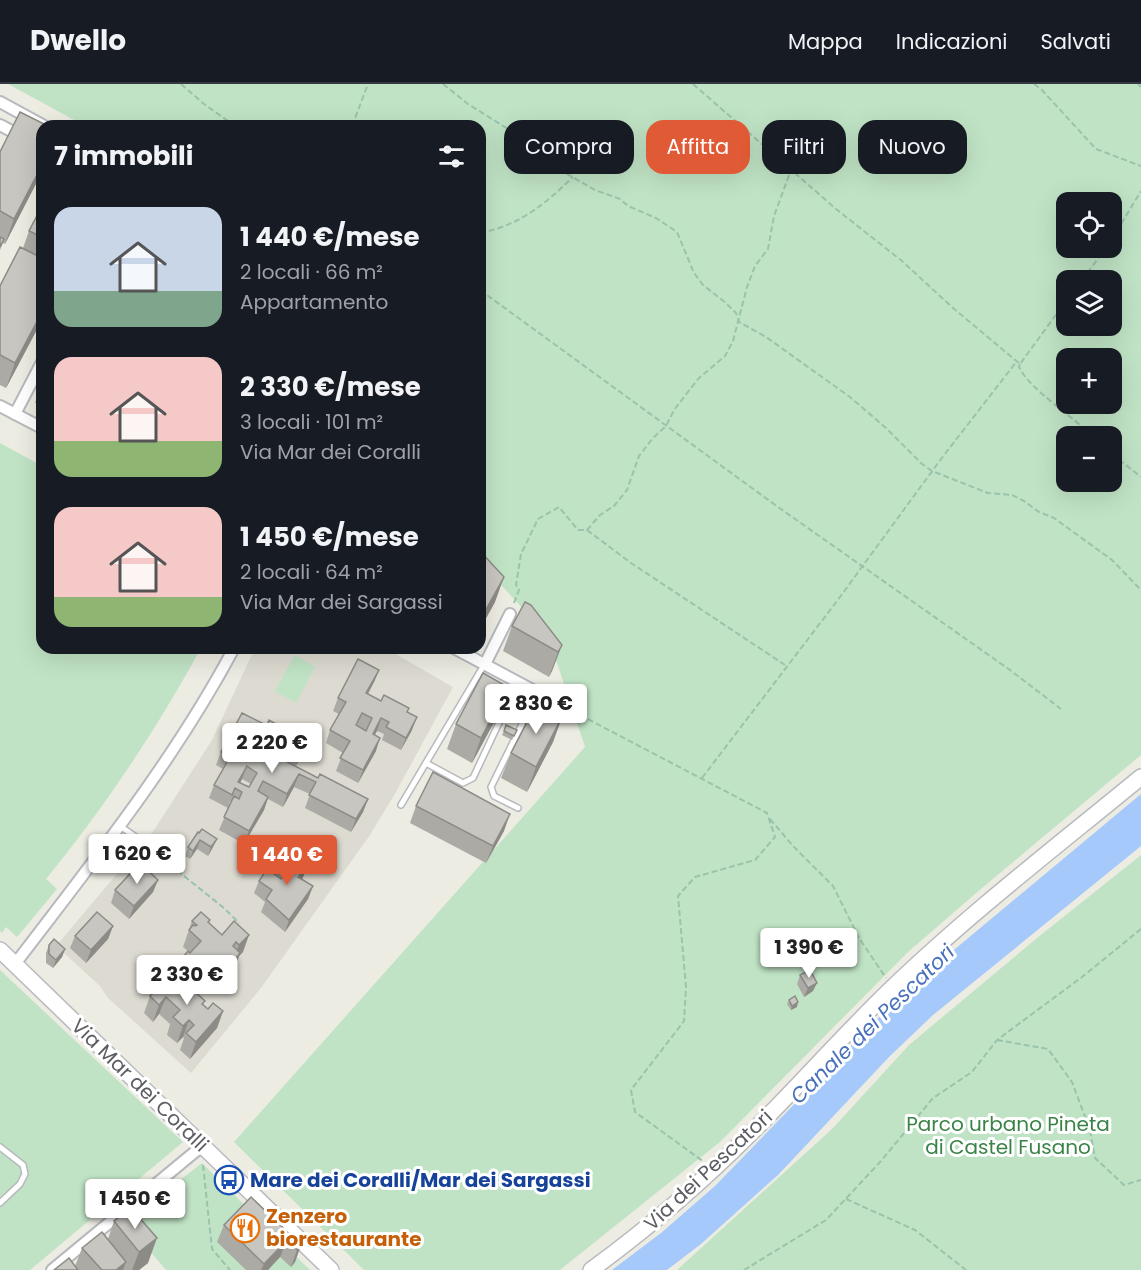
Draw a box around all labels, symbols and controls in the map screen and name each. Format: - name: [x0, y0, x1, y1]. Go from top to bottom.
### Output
- text: Dwello: [30, 21, 126, 60]
- text: Mappa: [788, 27, 863, 56]
- text: Indicazioni: [896, 27, 1008, 56]
- text: Salvati: [1041, 27, 1111, 56]
- chip: Compra: [504, 120, 634, 174]
- chip: Affitta: [646, 120, 750, 174]
- chip: Filtri: [762, 120, 846, 174]
- chip: Nuovo: [858, 120, 967, 174]
- text: 7 immobili: [54, 138, 193, 174]
- icon: filters: [435, 140, 468, 173]
- map controls: [1056, 192, 1122, 492]
- button: locate: [1056, 192, 1122, 258]
- text: 1 440 €/mese: [240, 219, 420, 255]
- icon: home: [102, 231, 174, 303]
- text: 2 locali · 66 m²: [240, 258, 383, 286]
- button: layers: [1056, 270, 1122, 336]
- text: Appartamento: [240, 288, 388, 316]
- button: +: [1056, 348, 1122, 414]
- text: 2 330 €/mese: [240, 369, 421, 405]
- icon: home: [102, 381, 174, 453]
- text: 3 locali · 101 m²: [240, 408, 383, 436]
- button: −: [1056, 426, 1122, 492]
- text: Via Mar dei Coralli: [240, 438, 421, 466]
- text: 1 450 €/mese: [240, 519, 419, 555]
- icon: home: [102, 531, 174, 603]
- text: 2 locali · 64 m²: [240, 558, 383, 586]
- text: Via Mar dei Sargassi: [240, 588, 443, 616]
- pin: 2 830 €: [481, 684, 591, 735]
- text: 2 830 €: [499, 689, 573, 717]
- pin: 2 220 €: [217, 723, 327, 774]
- text: 2 220 €: [236, 728, 308, 756]
- pin: 1 620 €: [82, 834, 192, 885]
- pin: 1 440 €: [232, 835, 342, 886]
- text: 1 620 €: [102, 839, 172, 867]
- text: 1 440 €: [251, 840, 323, 868]
- pin: 1 390 €: [754, 928, 864, 979]
- text: 1 390 €: [774, 933, 844, 961]
- water label: Canale dei Pescatori: [783, 937, 961, 1110]
- pin: 2 330 €: [132, 955, 242, 1006]
- text: 2 330 €: [150, 960, 224, 988]
- street label: Via Mar dei Coralli: [65, 1012, 215, 1158]
- street label: Via dei Pescatori: [638, 1103, 778, 1237]
- park label: Parco urbano Pineta di Castel Fusano: [906, 1110, 1110, 1161]
- bus stop icon: Mare dei Coralli/Mar dei Sargassi: [213, 1164, 245, 1196]
- place label: Mare dei Coralli/Mar dei Sargassi: [250, 1166, 591, 1194]
- pin: 1 450 €: [80, 1179, 190, 1230]
- text: 1 450 €: [99, 1184, 171, 1212]
- place label: Zenzero biorestaurante: [266, 1202, 422, 1253]
- restaurant icon: Zenzero biorestaurante: [229, 1212, 261, 1244]

